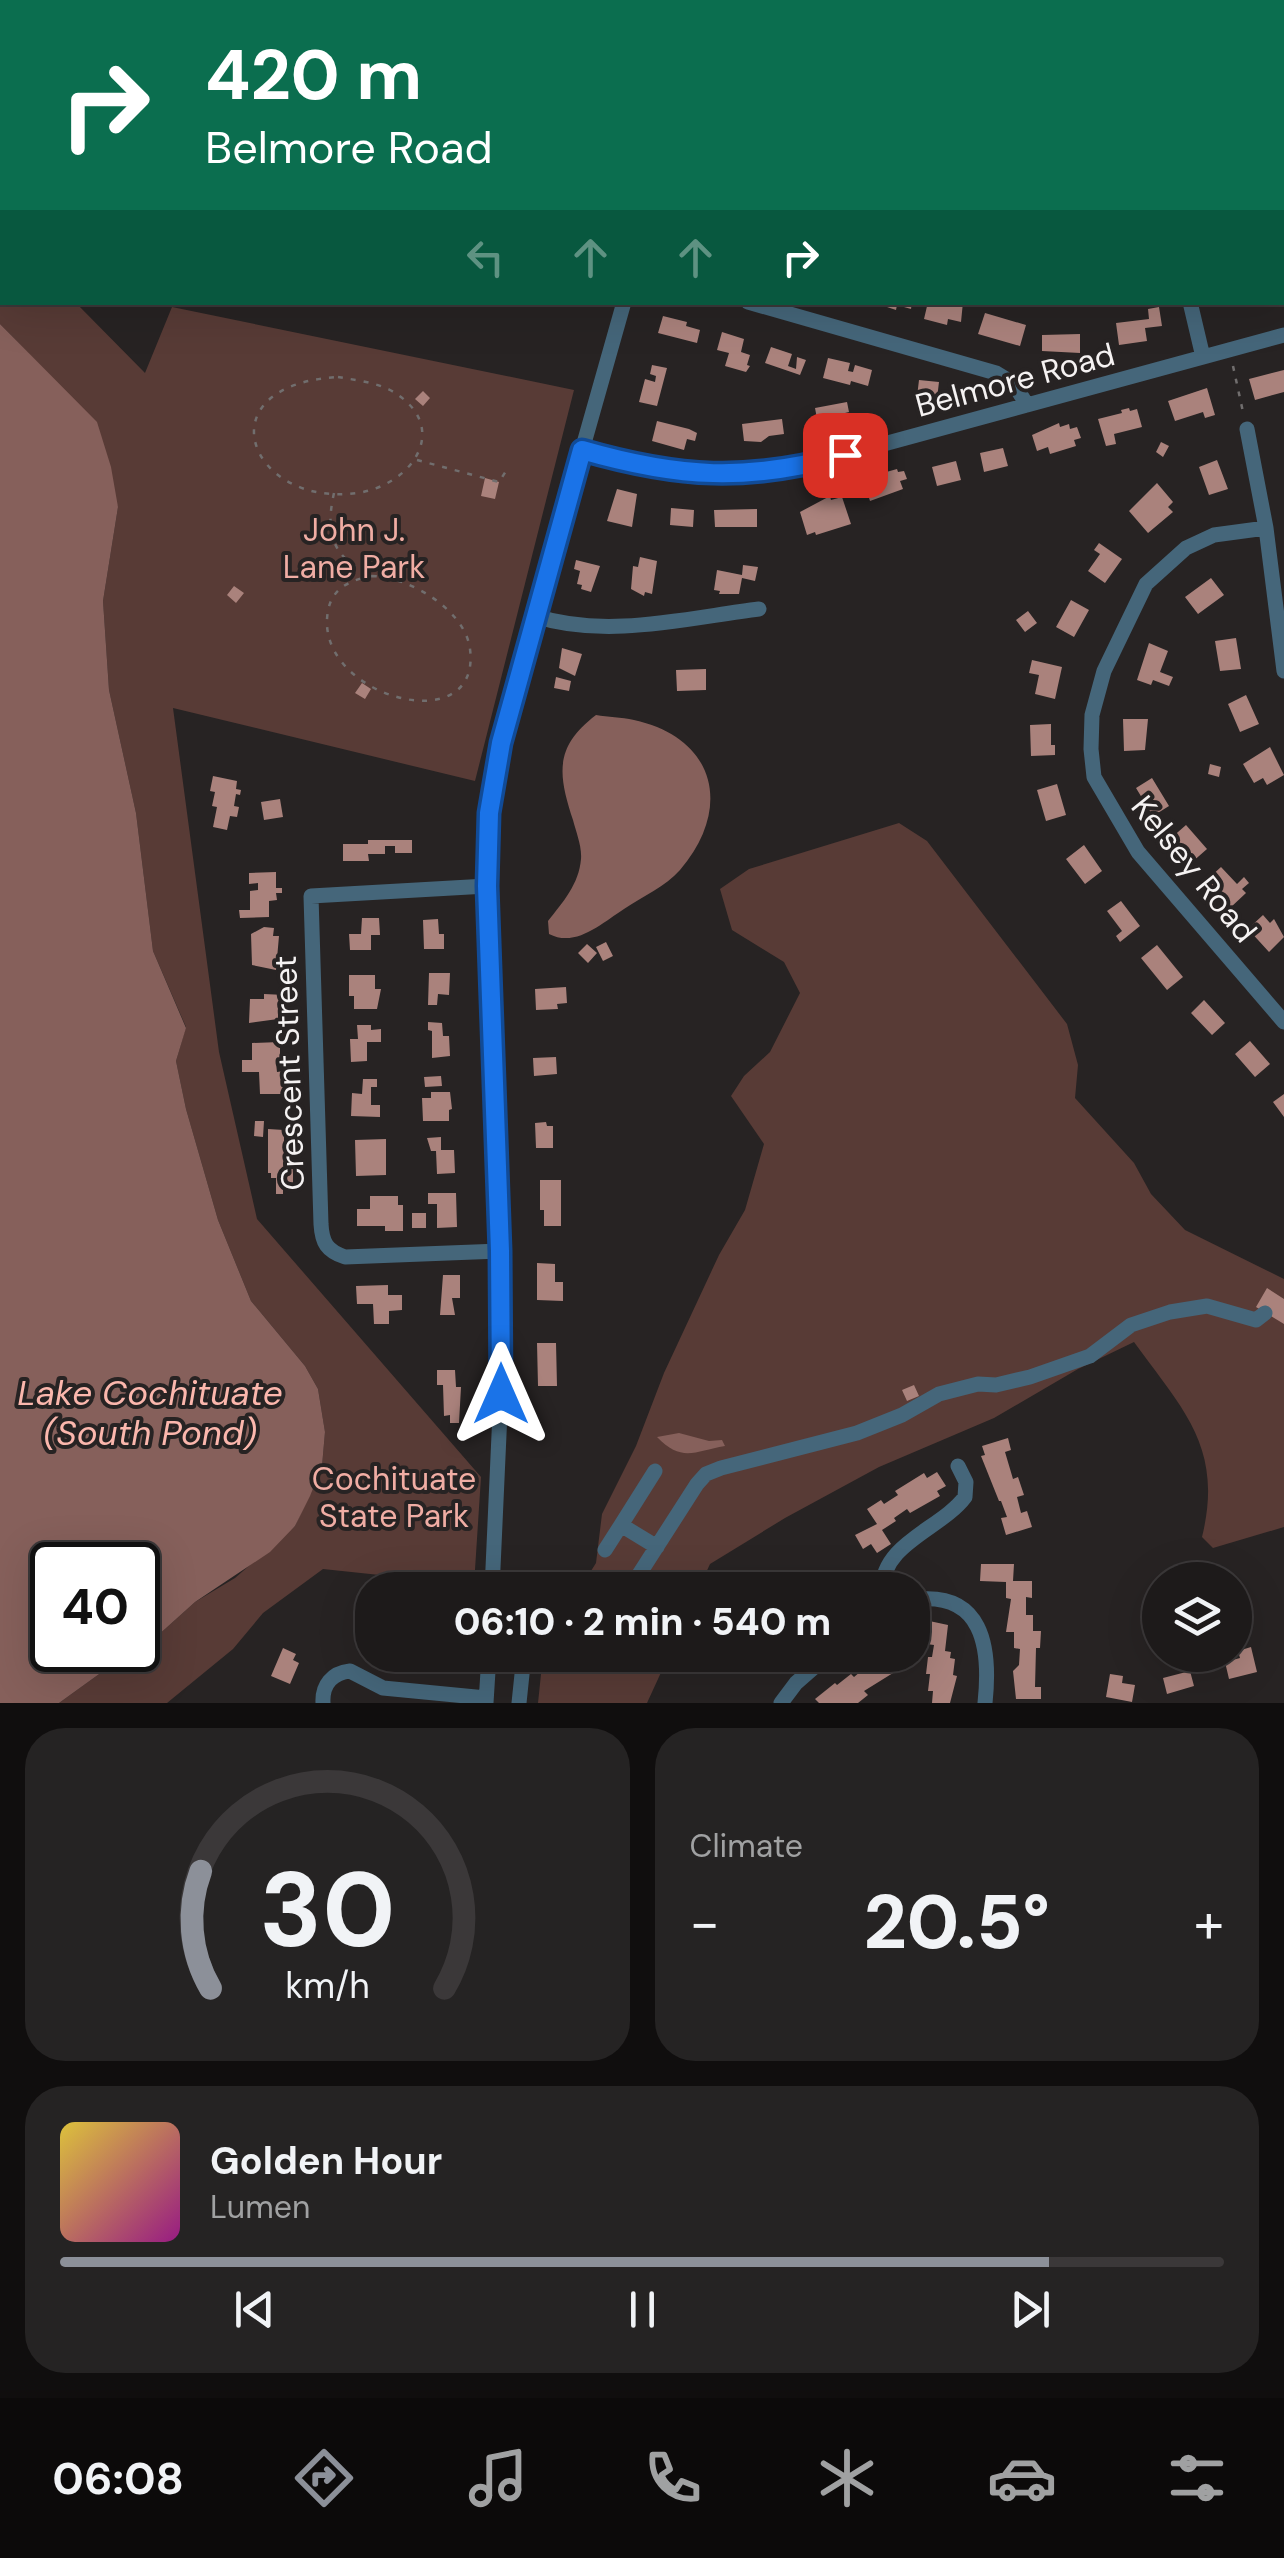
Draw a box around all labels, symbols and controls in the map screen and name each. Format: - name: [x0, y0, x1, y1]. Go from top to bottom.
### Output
- text: 420 m: [205, 30, 422, 121]
- icon: right: [40, 40, 170, 170]
- text: Belmore Road: [205, 118, 493, 177]
- icon: left: [458, 230, 513, 285]
- icon: ahead: [563, 230, 618, 285]
- icon: ahead: [668, 230, 723, 285]
- icon: right: [773, 230, 828, 285]
- street label: Belmore Road: [911, 333, 1119, 427]
- pin: [803, 413, 888, 498]
- icon: arrive: [818, 428, 873, 483]
- park label: John J. Lane Park: [283, 509, 425, 588]
- street label: Kelsey Road: [1122, 787, 1266, 951]
- street label: Crescent Street: [264, 955, 314, 1191]
- position arrow: [449, 1342, 553, 1446]
- water label: Lake Cochituate (South Pond): [17, 1370, 283, 1456]
- park label: Cochituate State Park: [312, 1458, 476, 1537]
- speed limit sign: 40: [30, 1542, 160, 1672]
- map controls: [1142, 1562, 1252, 1672]
- button: layers: [1142, 1562, 1252, 1672]
- text: 06:10 · 2 min · 540 m: [454, 1597, 831, 1647]
- text: Climate: [690, 1825, 803, 1867]
- text: 30: [259, 1843, 395, 1978]
- text: 20.5°: [864, 1874, 1050, 1971]
- text: −: [690, 1887, 720, 1959]
- text: +: [1194, 1887, 1224, 1959]
- text: km/h: [285, 1963, 369, 2009]
- text: Golden Hour: [210, 2136, 442, 2186]
- text: Lumen: [210, 2186, 310, 2228]
- icon: previous: [227, 2282, 282, 2337]
- icon: pause: [615, 2282, 670, 2337]
- icon: next: [1003, 2282, 1058, 2337]
- icon: directions: [289, 2443, 359, 2513]
- icon: music: [463, 2443, 533, 2513]
- icon: phone: [638, 2443, 708, 2513]
- icon: climate: [812, 2443, 882, 2513]
- icon: car: [987, 2443, 1057, 2513]
- icon: filters: [1162, 2443, 1232, 2513]
- text: 06:08: [52, 2449, 184, 2508]

